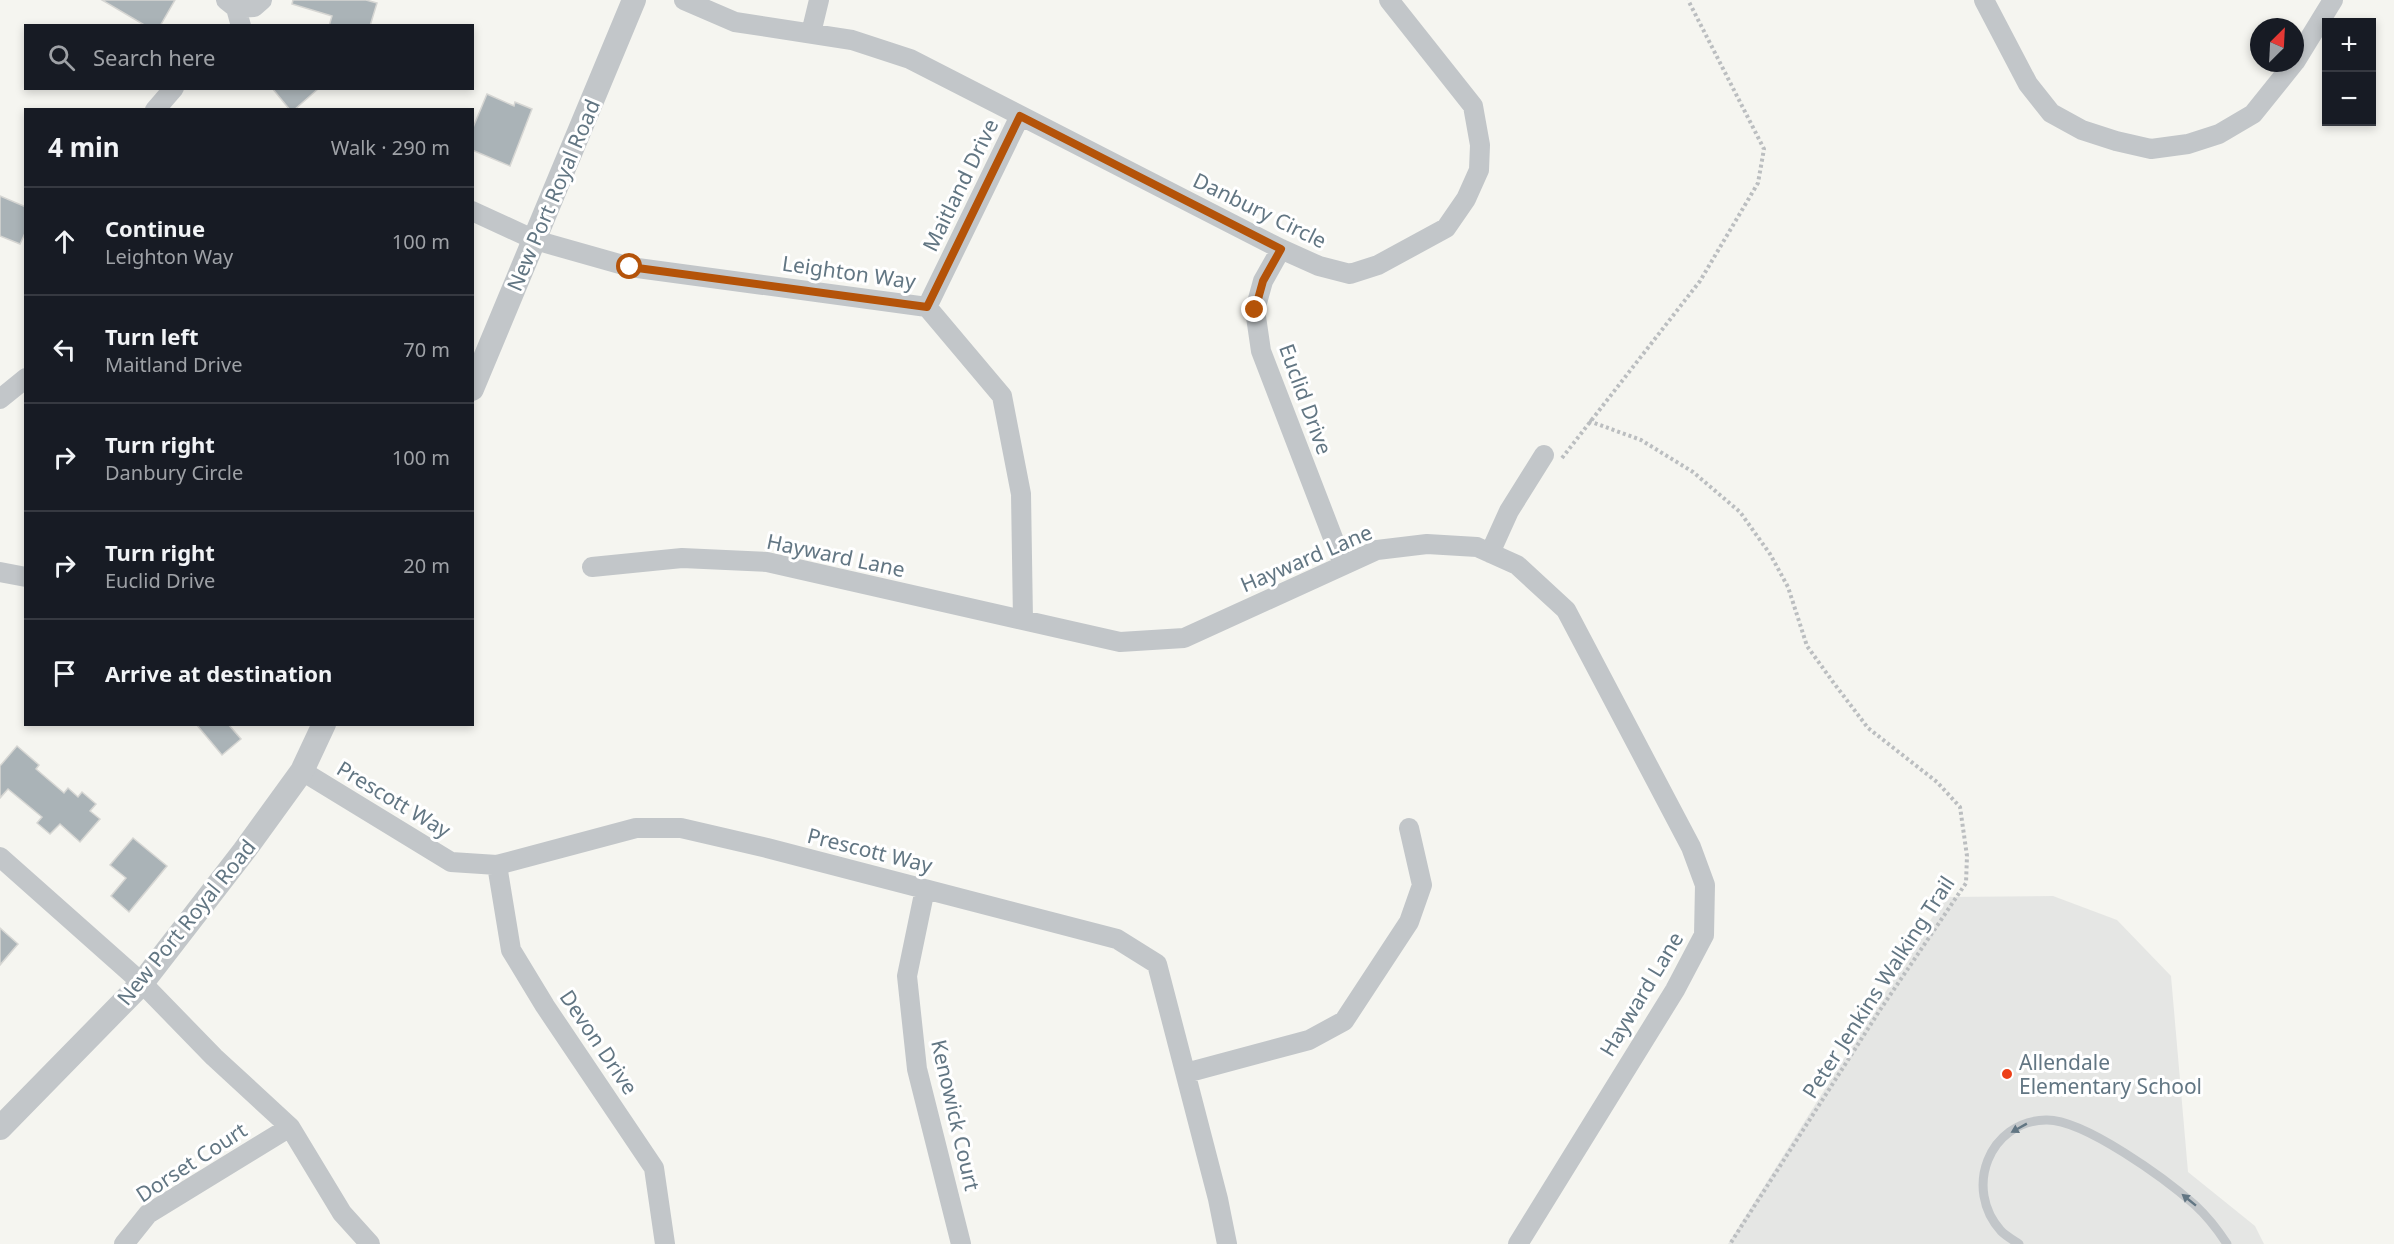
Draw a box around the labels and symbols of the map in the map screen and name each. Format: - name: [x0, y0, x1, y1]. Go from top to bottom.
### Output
- north arrow: [2250, 18, 2304, 72]
- street label: New Port Royal Road: [500, 95, 606, 295]
- street label: Maitland Drive: [916, 114, 1004, 256]
- street label: Danbury Circle: [1189, 166, 1331, 254]
- street label: Leighton Way: [780, 249, 918, 295]
- route start: [616, 253, 642, 279]
- route end: [1241, 296, 1267, 322]
- street label: Euclid Drive: [1273, 340, 1339, 458]
- street label: Hayward Lane: [1236, 518, 1376, 598]
- street label: Hayward Lane: [764, 527, 908, 583]
- street label: Prescott Way: [332, 754, 456, 844]
- street label: Prescott Way: [805, 821, 936, 879]
- street label: New Port Royal Road: [110, 833, 262, 1011]
- street label: Peter Jenkins Walking Trail: [1796, 871, 1960, 1103]
- street label: Hayward Lane: [1593, 927, 1689, 1061]
- street label: Devon Drive: [554, 984, 644, 1100]
- street label: Kenowick Court: [925, 1037, 987, 1194]
- place label: Allendale Elementary School: [2019, 1048, 2202, 1100]
- marker: Allendale Elementary School: [2000, 1067, 2014, 1081]
- street label: Dorset Court: [130, 1115, 252, 1208]
- one-way arrow: [2010, 1123, 2027, 1133]
- one-way arrow: [2181, 1194, 2197, 1207]

